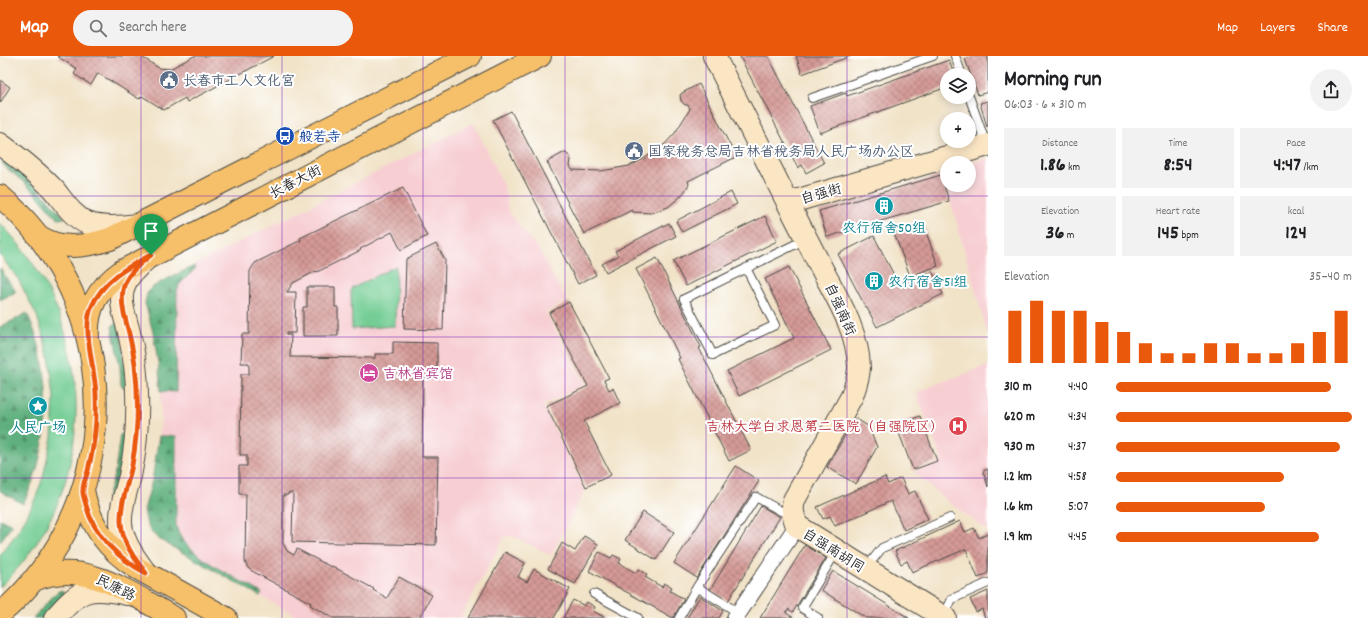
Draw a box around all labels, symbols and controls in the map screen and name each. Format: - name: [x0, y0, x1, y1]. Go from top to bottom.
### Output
- search box: [73, 10, 353, 46]
- text: Map: [20, 15, 49, 42]
- icon: search: [87, 17, 109, 39]
- text: Search here: [119, 17, 187, 39]
- text: Map: [1217, 18, 1238, 38]
- text: Layers: [1260, 18, 1295, 38]
- text: Share: [1317, 18, 1348, 38]
- text: Morning run: [1004, 65, 1102, 96]
- map controls: [940, 68, 976, 192]
- button: layers: [940, 68, 976, 104]
- public building icon: 长春市工人文化宫: [158, 69, 180, 91]
- button: share: [1310, 69, 1352, 111]
- place label: 长春市工人文化宫: [183, 72, 295, 92]
- text: 06:03 · 6 × 310 m: [1004, 96, 1086, 115]
- button: +: [940, 112, 976, 148]
- bus stop icon: 般若寺: [274, 125, 296, 147]
- place label: 般若寺: [299, 128, 341, 148]
- text: Distance: [1042, 136, 1078, 152]
- text: Time: [1169, 136, 1187, 152]
- text: Pace: [1286, 136, 1306, 152]
- public building icon: 国家税务总局吉林省税务局人民广场办公区: [623, 140, 645, 162]
- place label: 国家税务总局吉林省税务局人民广场办公区: [648, 143, 914, 163]
- text: 1.86: [1040, 152, 1065, 180]
- text: 8:54: [1164, 152, 1192, 180]
- text: 4:47: [1273, 152, 1301, 180]
- button: −: [940, 156, 976, 192]
- text: km: [1065, 160, 1080, 176]
- text: /km: [1301, 160, 1319, 176]
- street label: 长春大街: [266, 161, 325, 204]
- street label: 自强街: [799, 180, 844, 210]
- building icon: 农行宿舍50组: [873, 195, 895, 217]
- text: Elevation: [1041, 204, 1079, 220]
- text: Heart rate: [1156, 204, 1200, 220]
- text: kcal: [1288, 204, 1304, 220]
- pin: [134, 214, 168, 255]
- place label: 农行宿舍50组: [842, 219, 926, 239]
- icon: arrive: [140, 220, 162, 242]
- text: 36: [1046, 220, 1064, 248]
- text: 145: [1157, 220, 1179, 248]
- text: 124: [1285, 220, 1307, 248]
- text: m: [1064, 228, 1074, 244]
- text: bpm: [1179, 228, 1199, 244]
- text: Elevation: [1004, 268, 1049, 287]
- text: 35–40 m: [1309, 268, 1352, 287]
- building icon: 农行宿舍51组: [863, 270, 885, 292]
- place label: 农行宿舍51组: [888, 273, 968, 293]
- street label: 自强南街: [819, 280, 860, 339]
- hotel icon: 吉林省宾馆: [358, 362, 380, 384]
- place label: 吉林省宾馆: [383, 365, 453, 385]
- text: 310 m: [1004, 378, 1032, 397]
- text: 4:40: [1068, 378, 1088, 397]
- place icon: 人民广场: [27, 395, 49, 417]
- text: 620 m: [1004, 408, 1035, 427]
- text: 4:34: [1068, 408, 1087, 427]
- hospital icon: 吉林大学白求恩第二医院（自强院区）: [947, 415, 969, 437]
- place label: 吉林大学白求恩第二医院（自强院区）: [706, 418, 944, 438]
- place label: 人民广场: [10, 419, 66, 439]
- text: 930 m: [1004, 438, 1035, 457]
- text: 4:37: [1068, 438, 1086, 457]
- text: 1.2 km: [1004, 468, 1032, 487]
- text: 4:58: [1068, 468, 1087, 487]
- text: 1.6 km: [1004, 498, 1033, 517]
- text: 5:07: [1068, 498, 1088, 517]
- street label: 自强南胡同: [798, 525, 868, 579]
- text: 1.9 km: [1004, 528, 1032, 547]
- text: 4:45: [1068, 528, 1087, 547]
- street label: 民康路: [92, 571, 138, 607]

